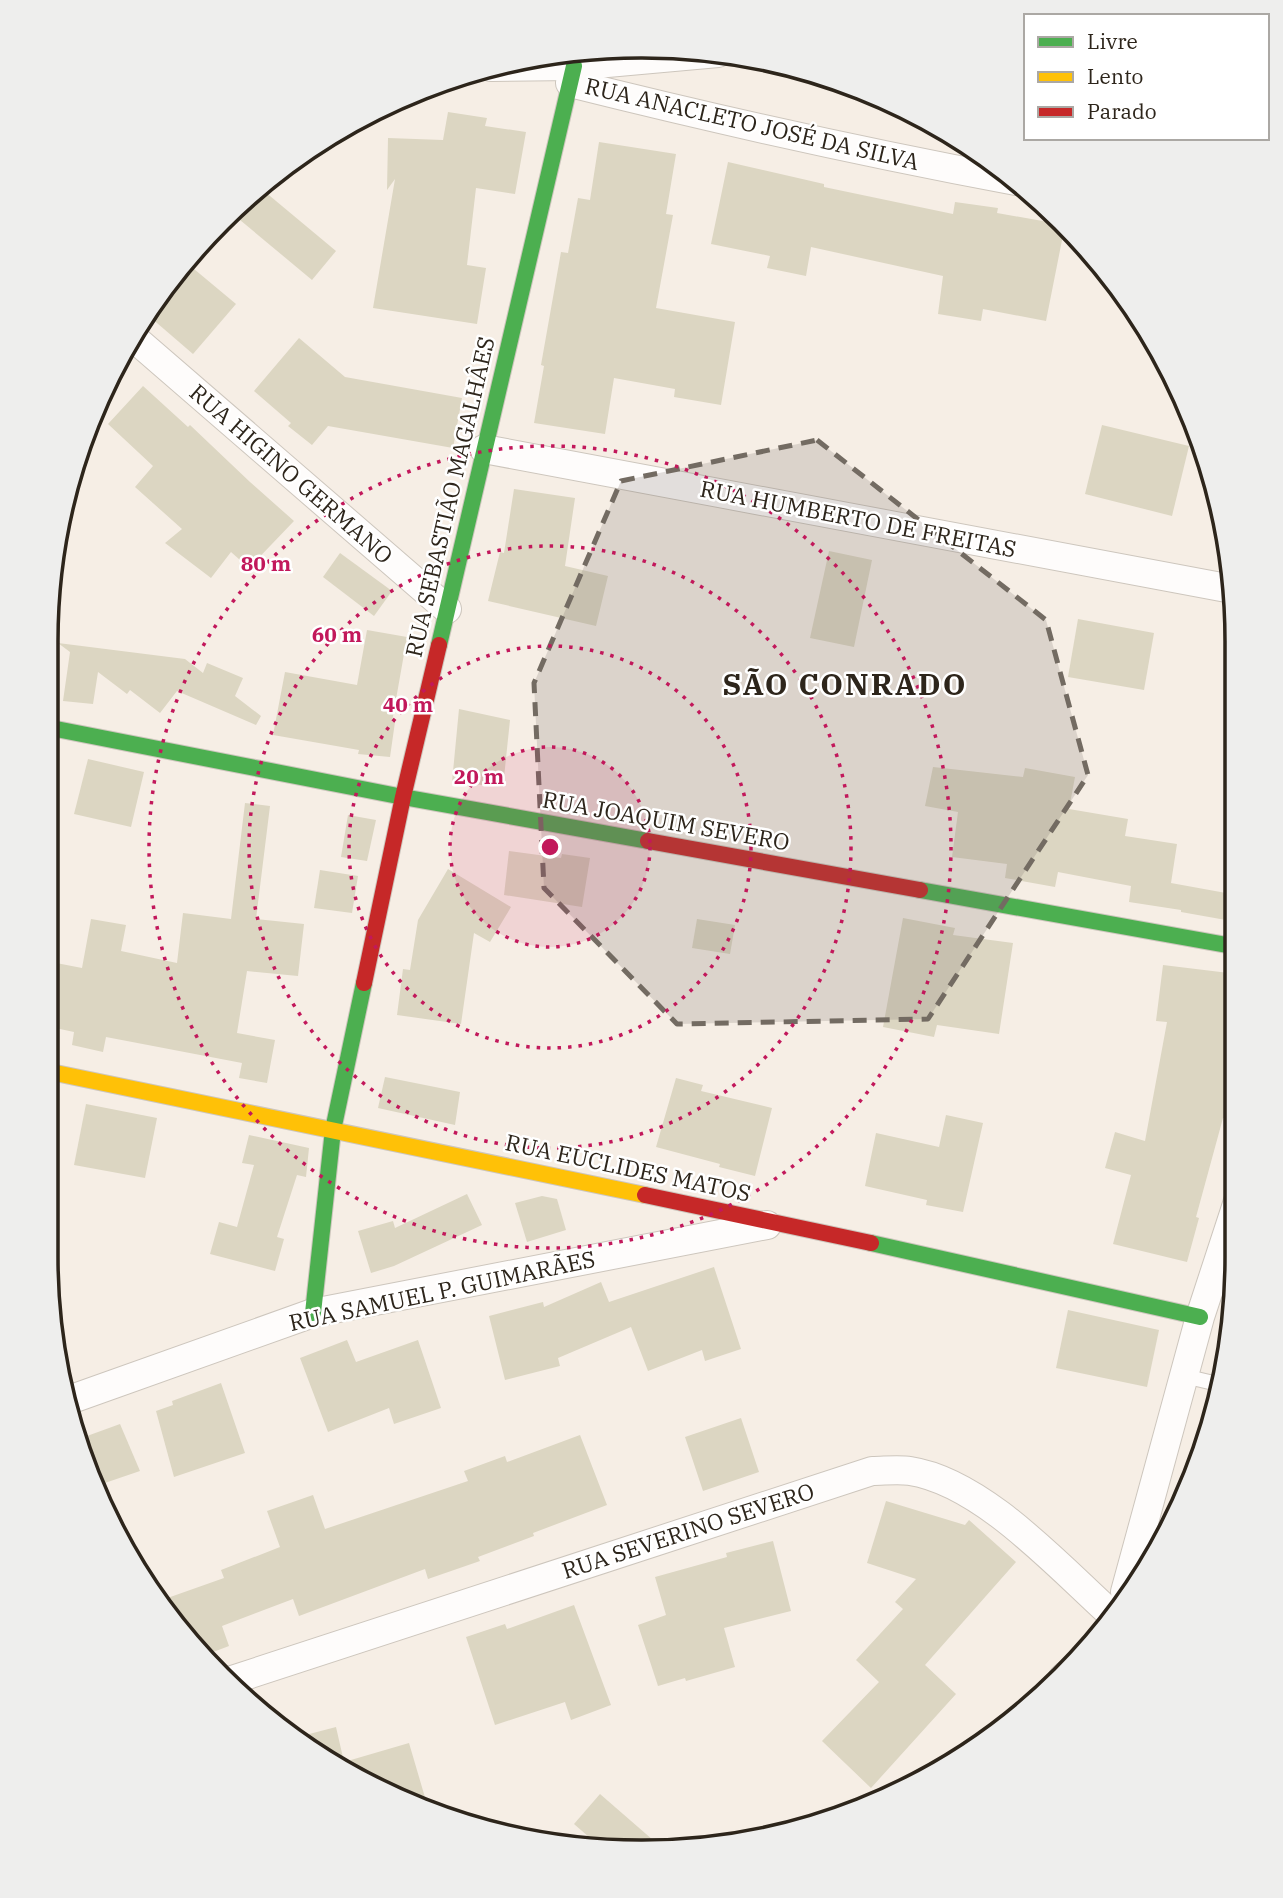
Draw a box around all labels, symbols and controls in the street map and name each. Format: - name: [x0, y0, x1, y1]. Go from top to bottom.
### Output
- legend: [1024, 14, 1269, 140]
- text: Livre: [1087, 27, 1138, 55]
- text: Lento: [1087, 62, 1143, 90]
- street label: RUA ANACLETO JOSÉ DA SILVA: [582, 70, 922, 176]
- text: Parado: [1087, 97, 1157, 125]
- street label: RUA SEBASTIÃO MAGALHÂES: [398, 334, 501, 660]
- street label: RUA HIGINO GERMANO: [184, 377, 400, 570]
- street label: RUA HUMBERTO DE FREITAS: [698, 473, 1019, 563]
- text: 80 m: [241, 549, 291, 577]
- text: 60 m: [312, 620, 362, 648]
- district label: SÃO CONRADO: [723, 664, 967, 703]
- text: 40 m: [383, 690, 433, 718]
- text: 20 m: [454, 762, 504, 790]
- street label: RUA JOAQUIM SEVERO: [540, 783, 792, 857]
- centre of rings: [538, 835, 562, 859]
- street label: RUA EUCLIDES MATOS: [503, 1126, 754, 1208]
- street label: RUA SAMUEL P. GUIMARÃES: [286, 1243, 598, 1337]
- street label: RUA SEVERINO SEVERO: [558, 1475, 818, 1585]

